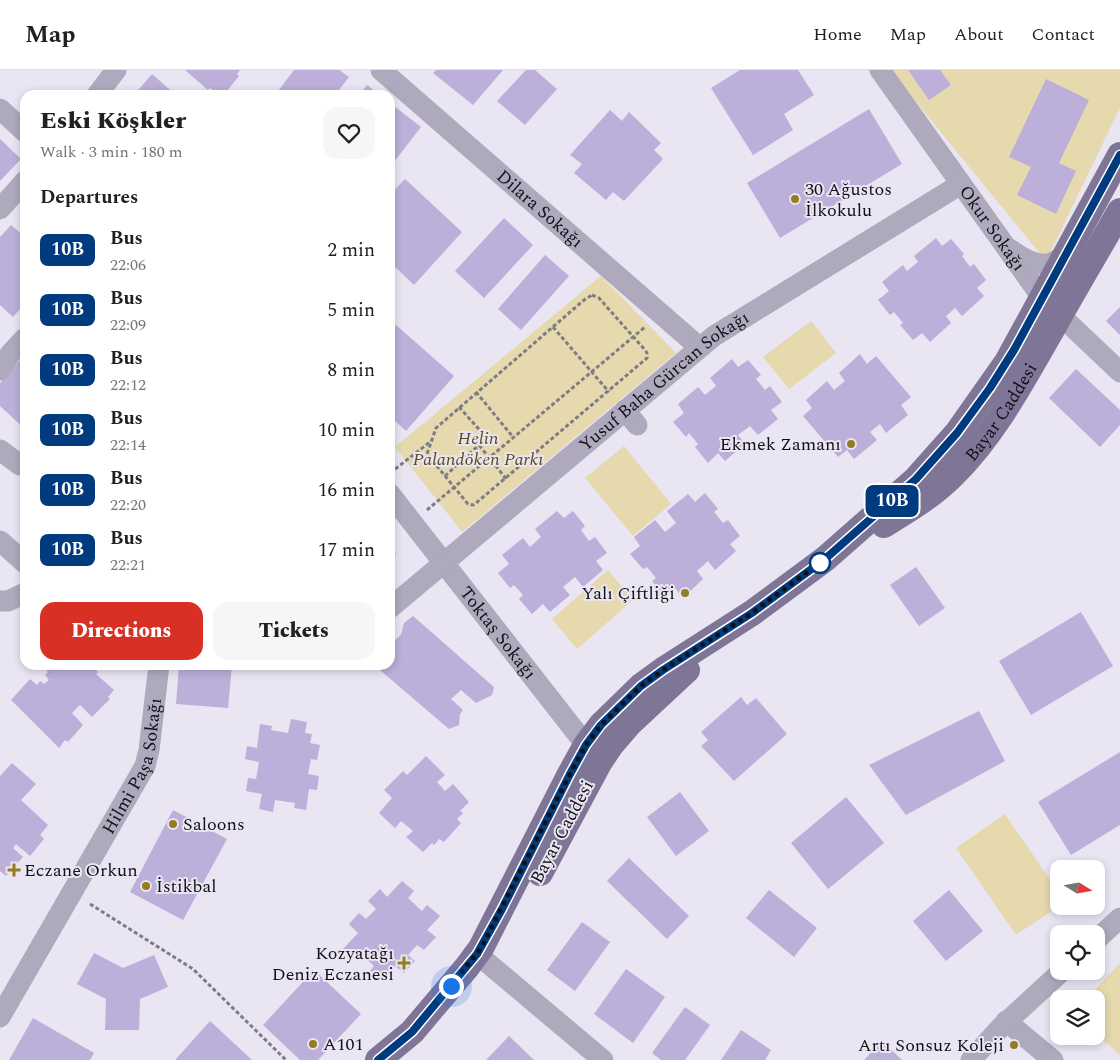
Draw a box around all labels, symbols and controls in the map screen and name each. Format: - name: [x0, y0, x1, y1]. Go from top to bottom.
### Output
- text: Map: [25, 17, 75, 53]
- text: Home: [813, 21, 862, 48]
- text: Map: [890, 21, 926, 48]
- text: About: [954, 21, 1004, 48]
- text: Contact: [1032, 21, 1095, 48]
- text: Eski Köşkler: [40, 103, 186, 139]
- button: heart: [323, 107, 375, 159]
- text: Walk · 3 min · 180 m: [40, 140, 183, 164]
- street label: Dilara Sokağı: [491, 163, 590, 254]
- place label: 30 Ağustos İlkokulu: [805, 176, 892, 224]
- street label: Okur Sokağı: [953, 180, 1032, 277]
- text: Departures: [40, 183, 138, 212]
- marker: 30 Ağustos İlkokulu: [789, 193, 801, 205]
- text: Bus: [110, 224, 143, 253]
- text: 10B: [51, 236, 84, 263]
- text: 2 min: [327, 236, 375, 265]
- text: 22:06: [110, 253, 146, 277]
- text: Bus: [110, 284, 143, 313]
- text: 10B: [51, 296, 84, 323]
- text: 5 min: [327, 296, 375, 325]
- street label: Yusuf Baha Gürcan Sokağı: [573, 304, 754, 458]
- text: 22:09: [110, 313, 146, 337]
- text: Bus: [110, 344, 143, 373]
- text: 10B: [51, 356, 84, 383]
- text: 8 min: [327, 356, 375, 385]
- street label: Bayar Caddesi: [958, 358, 1044, 467]
- text: 22:12: [110, 373, 146, 397]
- text: Bus: [110, 404, 143, 433]
- text: 10B: [51, 416, 84, 443]
- text: 10 min: [318, 416, 375, 445]
- park label: Helin Palandöken Parkı: [413, 425, 543, 473]
- place label: Ekmek Zamanı: [720, 431, 841, 458]
- text: 22:14: [110, 433, 146, 457]
- marker: Ekmek Zamanı: [845, 438, 857, 450]
- text: Bus: [110, 464, 143, 493]
- text: 10B: [51, 476, 84, 503]
- text: 16 min: [318, 476, 375, 505]
- line badge: 10B: [863, 485, 921, 517]
- text: 10B: [876, 487, 908, 514]
- text: 22:20: [110, 493, 146, 517]
- text: Bus: [110, 524, 143, 553]
- text: 10B: [51, 536, 84, 563]
- text: 17 min: [318, 536, 375, 565]
- unlabelled marker: [809, 552, 831, 574]
- text: 22:21: [110, 553, 146, 577]
- street label: Toktaş Sokağı: [453, 580, 543, 685]
- place label: Yalı Çiftliği: [582, 580, 675, 607]
- marker: Yalı Çiftliği: [679, 587, 691, 599]
- button: Directions: [40, 602, 203, 660]
- button: Tickets: [213, 602, 375, 660]
- street label: Hilmi Paşa Sokağı: [95, 696, 169, 839]
- street label: Bayar Caddesi: [523, 775, 601, 889]
- place label: Saloons: [183, 811, 245, 838]
- marker: Saloons: [167, 818, 179, 830]
- place label: Eczane Orkun: [24, 857, 138, 884]
- north arrow: [1050, 860, 1105, 915]
- map controls: [1050, 860, 1105, 1045]
- marker: Eczane Orkun: [8, 864, 20, 876]
- place label: İstikbal: [156, 873, 216, 900]
- marker: İstikbal: [140, 880, 152, 892]
- button: locate: [1050, 925, 1105, 980]
- place label: Kozyatağı Deniz Eczanesi: [272, 940, 394, 988]
- marker: Kozyatağı Deniz Eczanesi: [398, 957, 410, 969]
- your location: [439, 974, 464, 999]
- button: layers: [1050, 990, 1105, 1045]
- place label: A101: [323, 1031, 364, 1058]
- place label: Artı Sonsuz Koleji: [858, 1032, 1004, 1059]
- marker: A101: [307, 1038, 319, 1050]
- marker: Artı Sonsuz Koleji: [1008, 1039, 1020, 1051]

